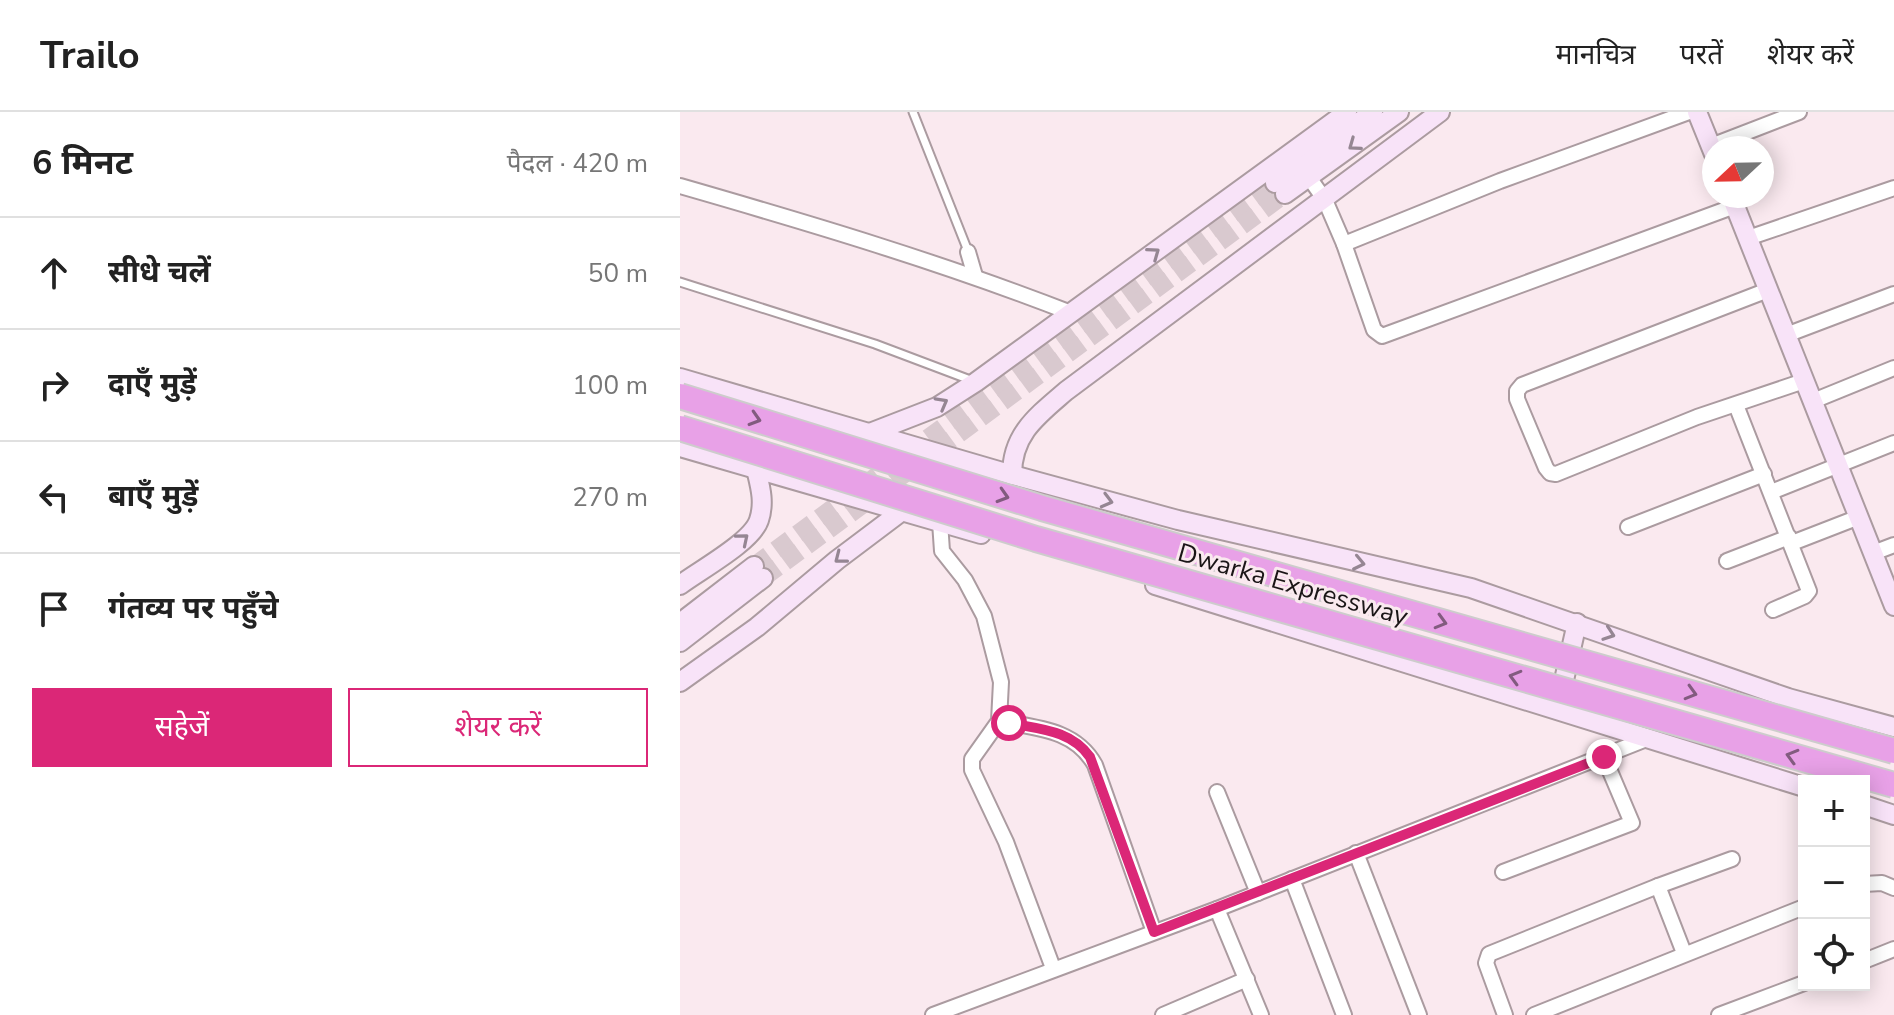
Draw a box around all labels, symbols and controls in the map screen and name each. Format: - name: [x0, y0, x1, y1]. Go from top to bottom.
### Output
- text: Trailo: [40, 30, 140, 81]
- text: मानचित्र: [1556, 36, 1636, 74]
- text: परतें: [1680, 36, 1723, 74]
- text: शेयर करें: [1767, 36, 1854, 74]
- one-way arrow: [1348, 135, 1362, 149]
- north arrow: [1702, 136, 1774, 208]
- text: 6 मिनट: [32, 140, 133, 186]
- text: पैदल · 420 m: [507, 146, 648, 181]
- one-way arrow: [1145, 248, 1159, 263]
- icon: ahead: [32, 251, 76, 295]
- text: सीधे चलें: [108, 252, 211, 293]
- text: 50 m: [588, 256, 648, 291]
- icon: right: [32, 363, 76, 407]
- text: दाएँ मुड़ें: [108, 364, 197, 405]
- text: 100 m: [572, 368, 648, 403]
- one-way arrow: [933, 397, 948, 413]
- one-way arrow: [747, 410, 761, 426]
- icon: left: [32, 475, 76, 519]
- text: बाएँ मुड़ें: [108, 476, 198, 517]
- text: 270 m: [572, 480, 648, 515]
- one-way arrow: [996, 487, 1009, 503]
- one-way arrow: [1099, 492, 1113, 508]
- one-way arrow: [733, 534, 748, 549]
- street label: Dwarka Expressway: [1174, 535, 1413, 634]
- one-way arrow: [835, 548, 849, 563]
- one-way arrow: [1352, 554, 1365, 571]
- icon: arrive: [32, 587, 76, 631]
- text: गंतव्य पर पहुँचे: [108, 588, 278, 629]
- one-way arrow: [1434, 613, 1448, 629]
- one-way arrow: [1601, 624, 1615, 640]
- one-way arrow: [1509, 670, 1523, 686]
- one-way arrow: [1684, 684, 1698, 701]
- button: सहेजें: [32, 688, 332, 767]
- button: शेयर करें: [348, 688, 648, 767]
- route start: [991, 705, 1027, 741]
- route end: [1586, 739, 1622, 775]
- one-way arrow: [1786, 749, 1800, 765]
- map controls: [1798, 775, 1870, 991]
- button: +: [1798, 775, 1870, 847]
- button: −: [1798, 847, 1870, 919]
- button: locate: [1798, 919, 1870, 991]

